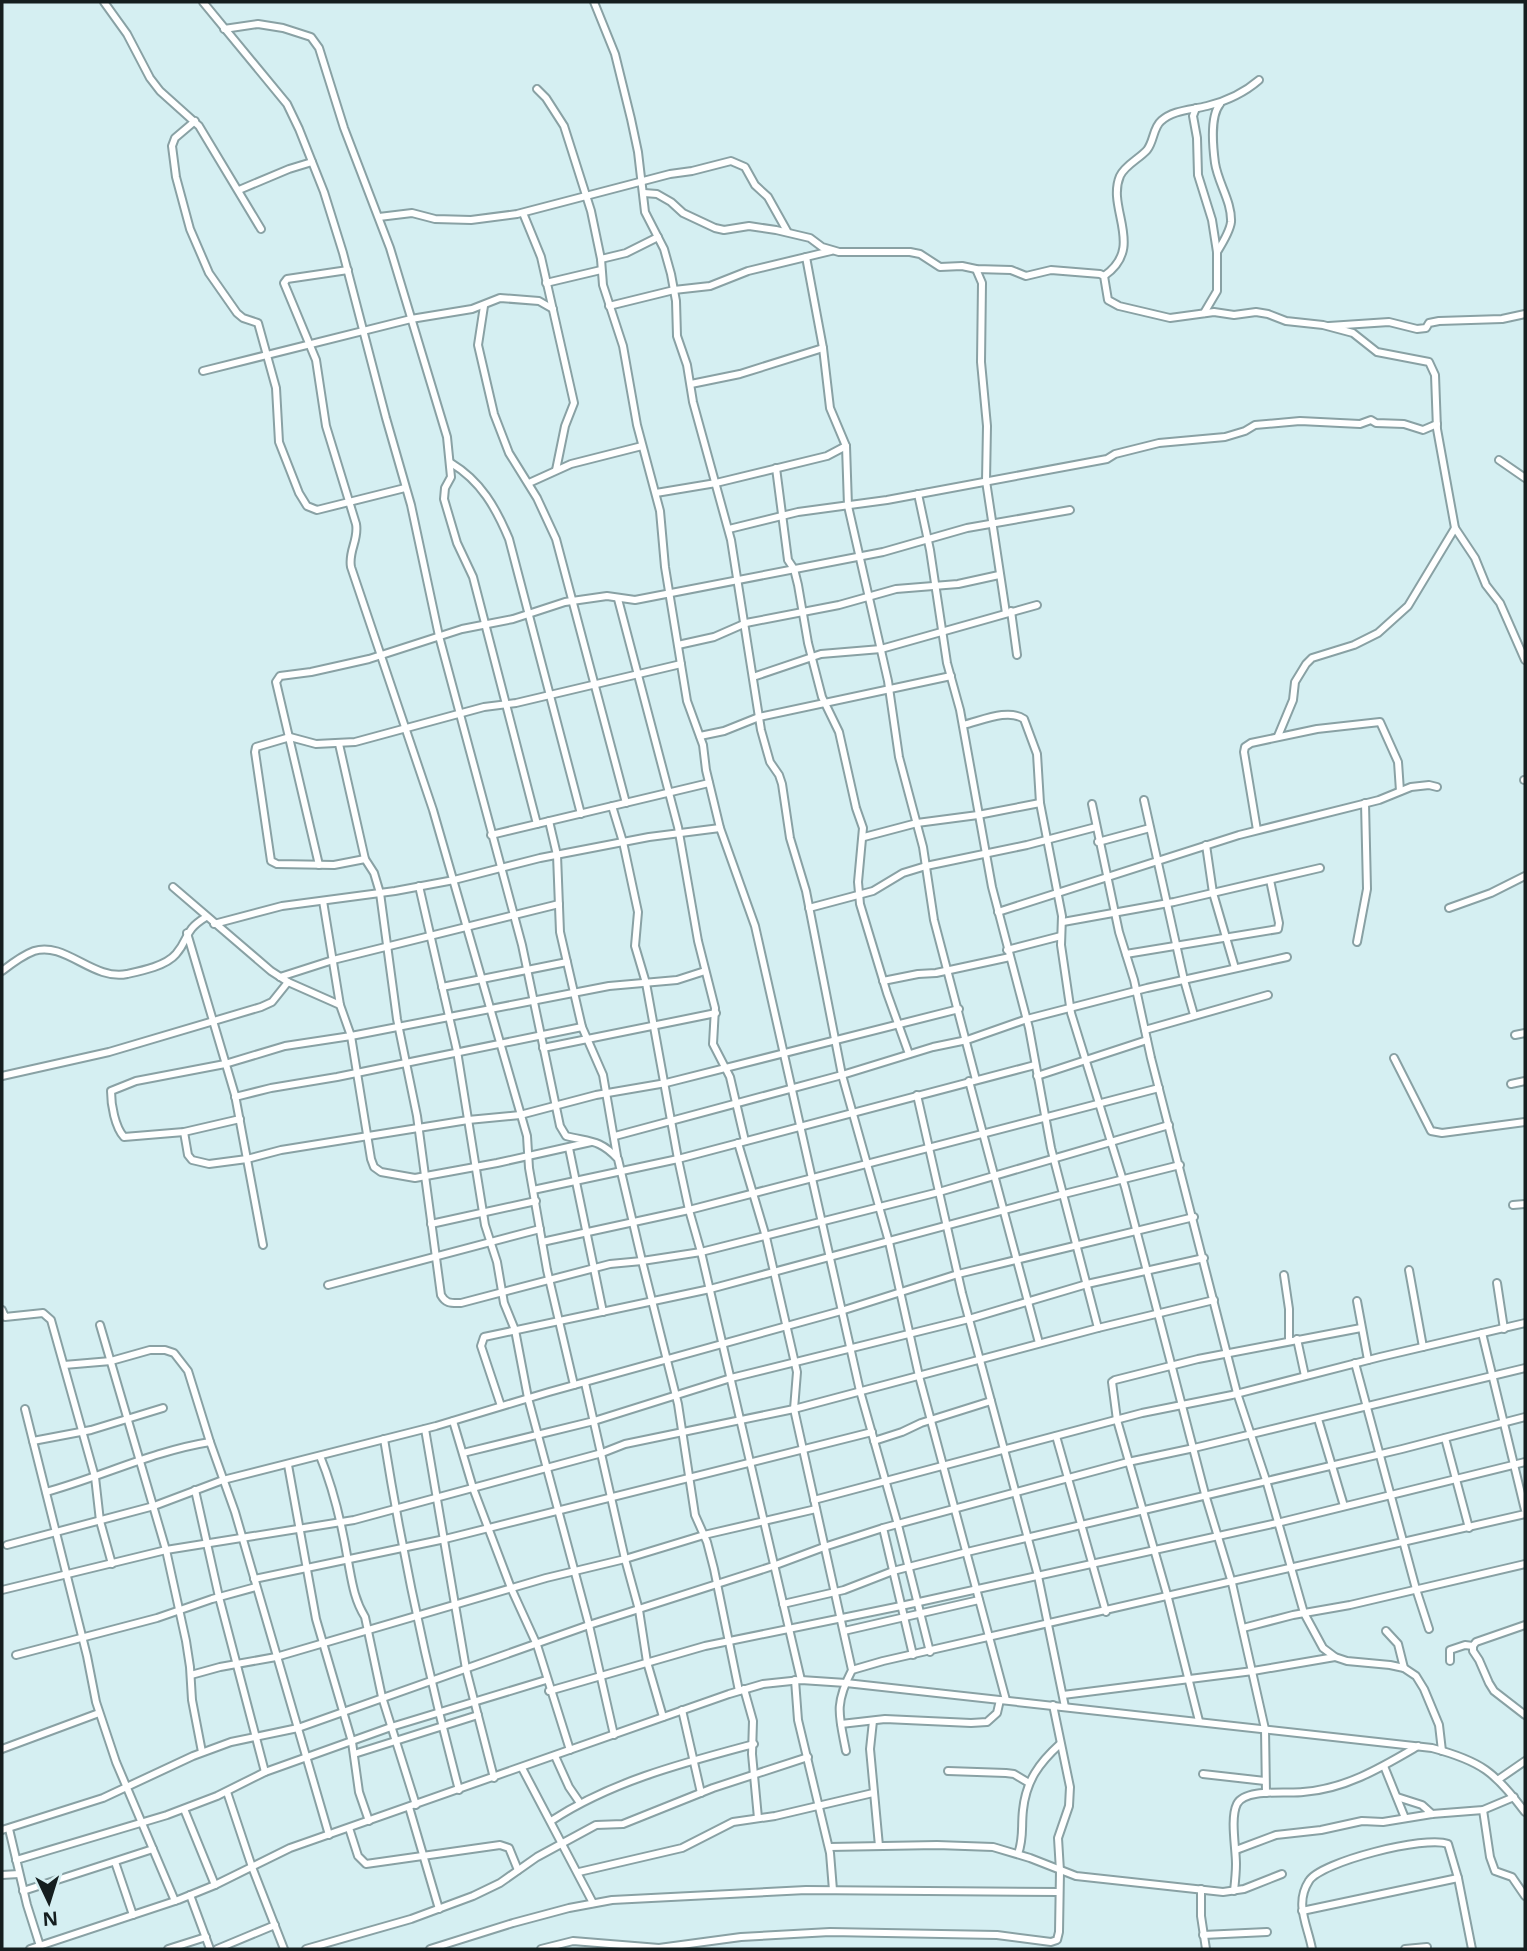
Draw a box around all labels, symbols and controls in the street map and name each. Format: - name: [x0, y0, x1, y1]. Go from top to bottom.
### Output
- north arrow: [14, 1867, 84, 1937]
- text: N: [42, 1905, 59, 1932]

